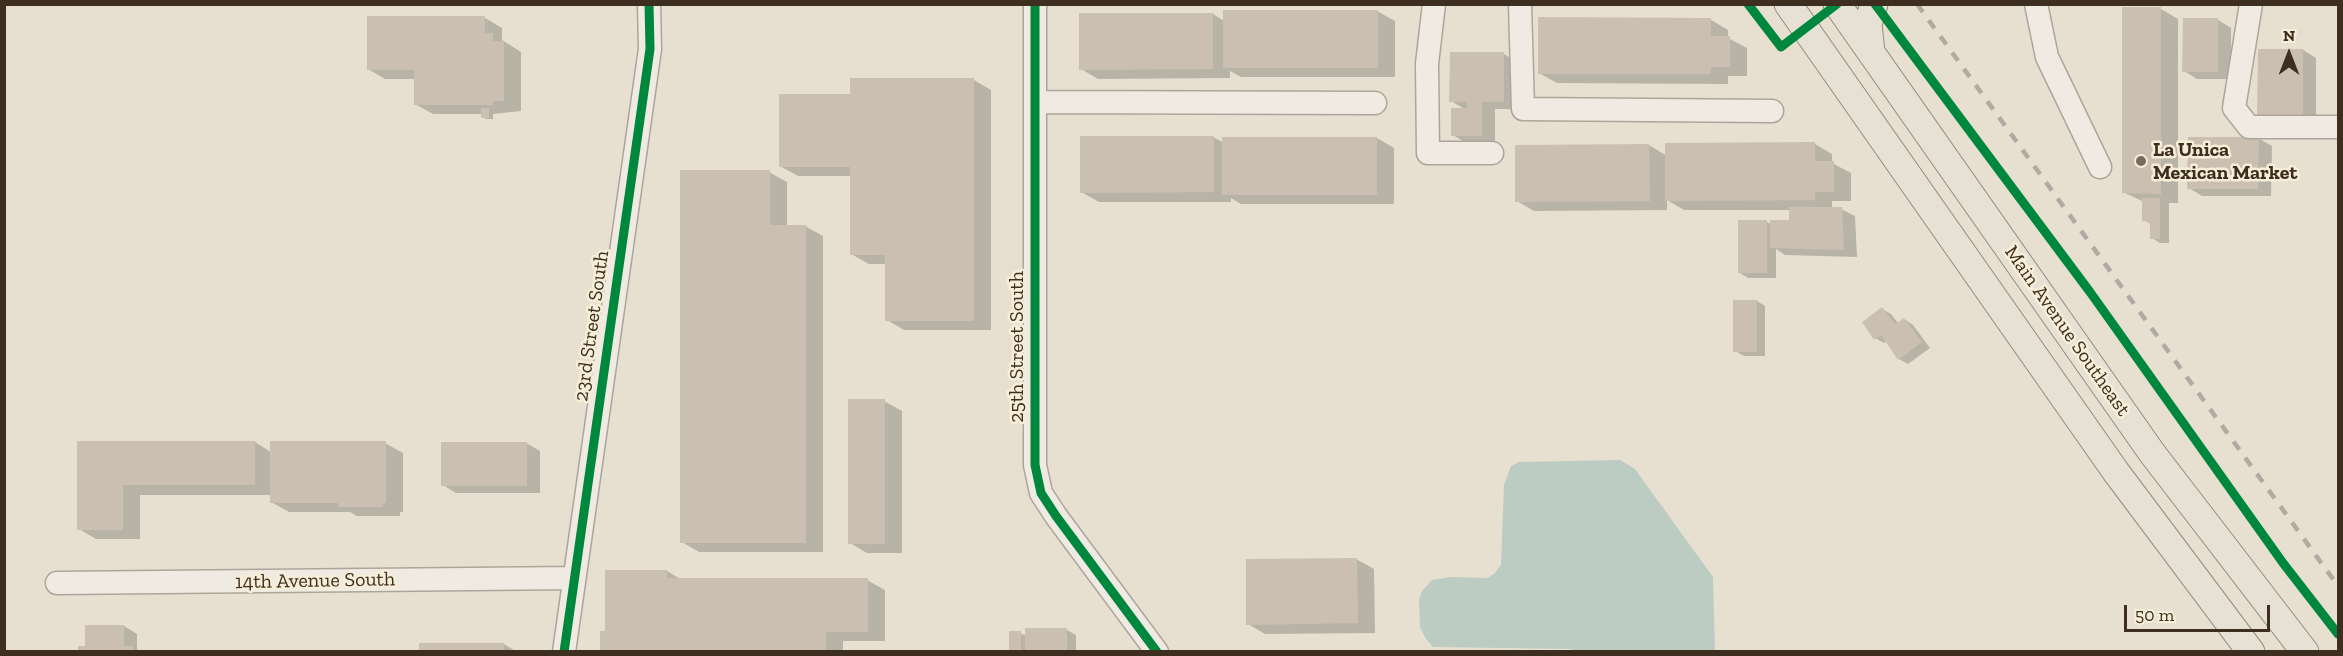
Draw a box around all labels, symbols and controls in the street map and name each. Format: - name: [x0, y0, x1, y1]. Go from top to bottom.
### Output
- north arrow: [2259, 24, 2319, 84]
- text: N: [2283, 26, 2295, 45]
- place label: La Unica Mexican Market: [2153, 138, 2297, 185]
- marker: La Unica Mexican Market: [2134, 154, 2148, 168]
- street label: Main Avenue Southeast: [1999, 241, 2135, 421]
- street label: 23rd Street South: [570, 249, 614, 403]
- street label: 25th Street South: [1005, 271, 1029, 423]
- street label: 14th Avenue South: [235, 568, 395, 594]
- scale bar: [2127, 593, 2272, 631]
- text: 50 m: [2135, 604, 2174, 626]

